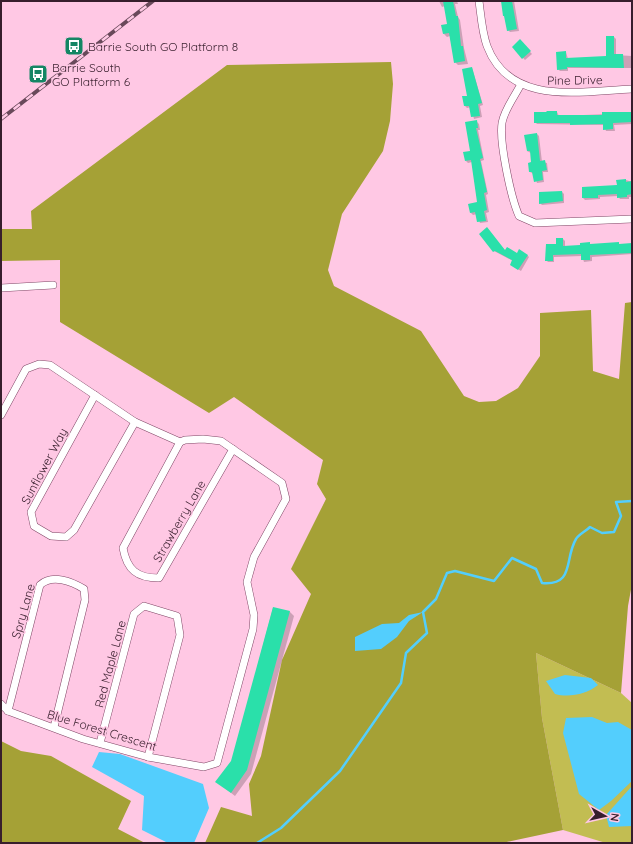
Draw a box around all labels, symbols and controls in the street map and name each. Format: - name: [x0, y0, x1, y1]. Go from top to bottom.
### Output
- bus stop icon: Barrie South GO Platform 8: [63, 35, 85, 57]
- place label: Barrie South GO Platform 8: [88, 39, 238, 54]
- place label: Barrie South GO Platform 6: [52, 60, 131, 89]
- bus stop icon: Barrie South GO Platform 6: [27, 63, 49, 85]
- street label: Pine Drive: [547, 72, 603, 88]
- street label: Sunflower Way: [18, 425, 70, 507]
- street label: Strawberry Lane: [149, 477, 209, 565]
- street label: Spry Lane: [8, 582, 38, 640]
- street label: Red Maple Lane: [91, 618, 129, 709]
- street label: Blue Forest Crescent: [45, 706, 159, 754]
- north arrow: [585, 796, 625, 836]
- text: N: [607, 812, 622, 822]

